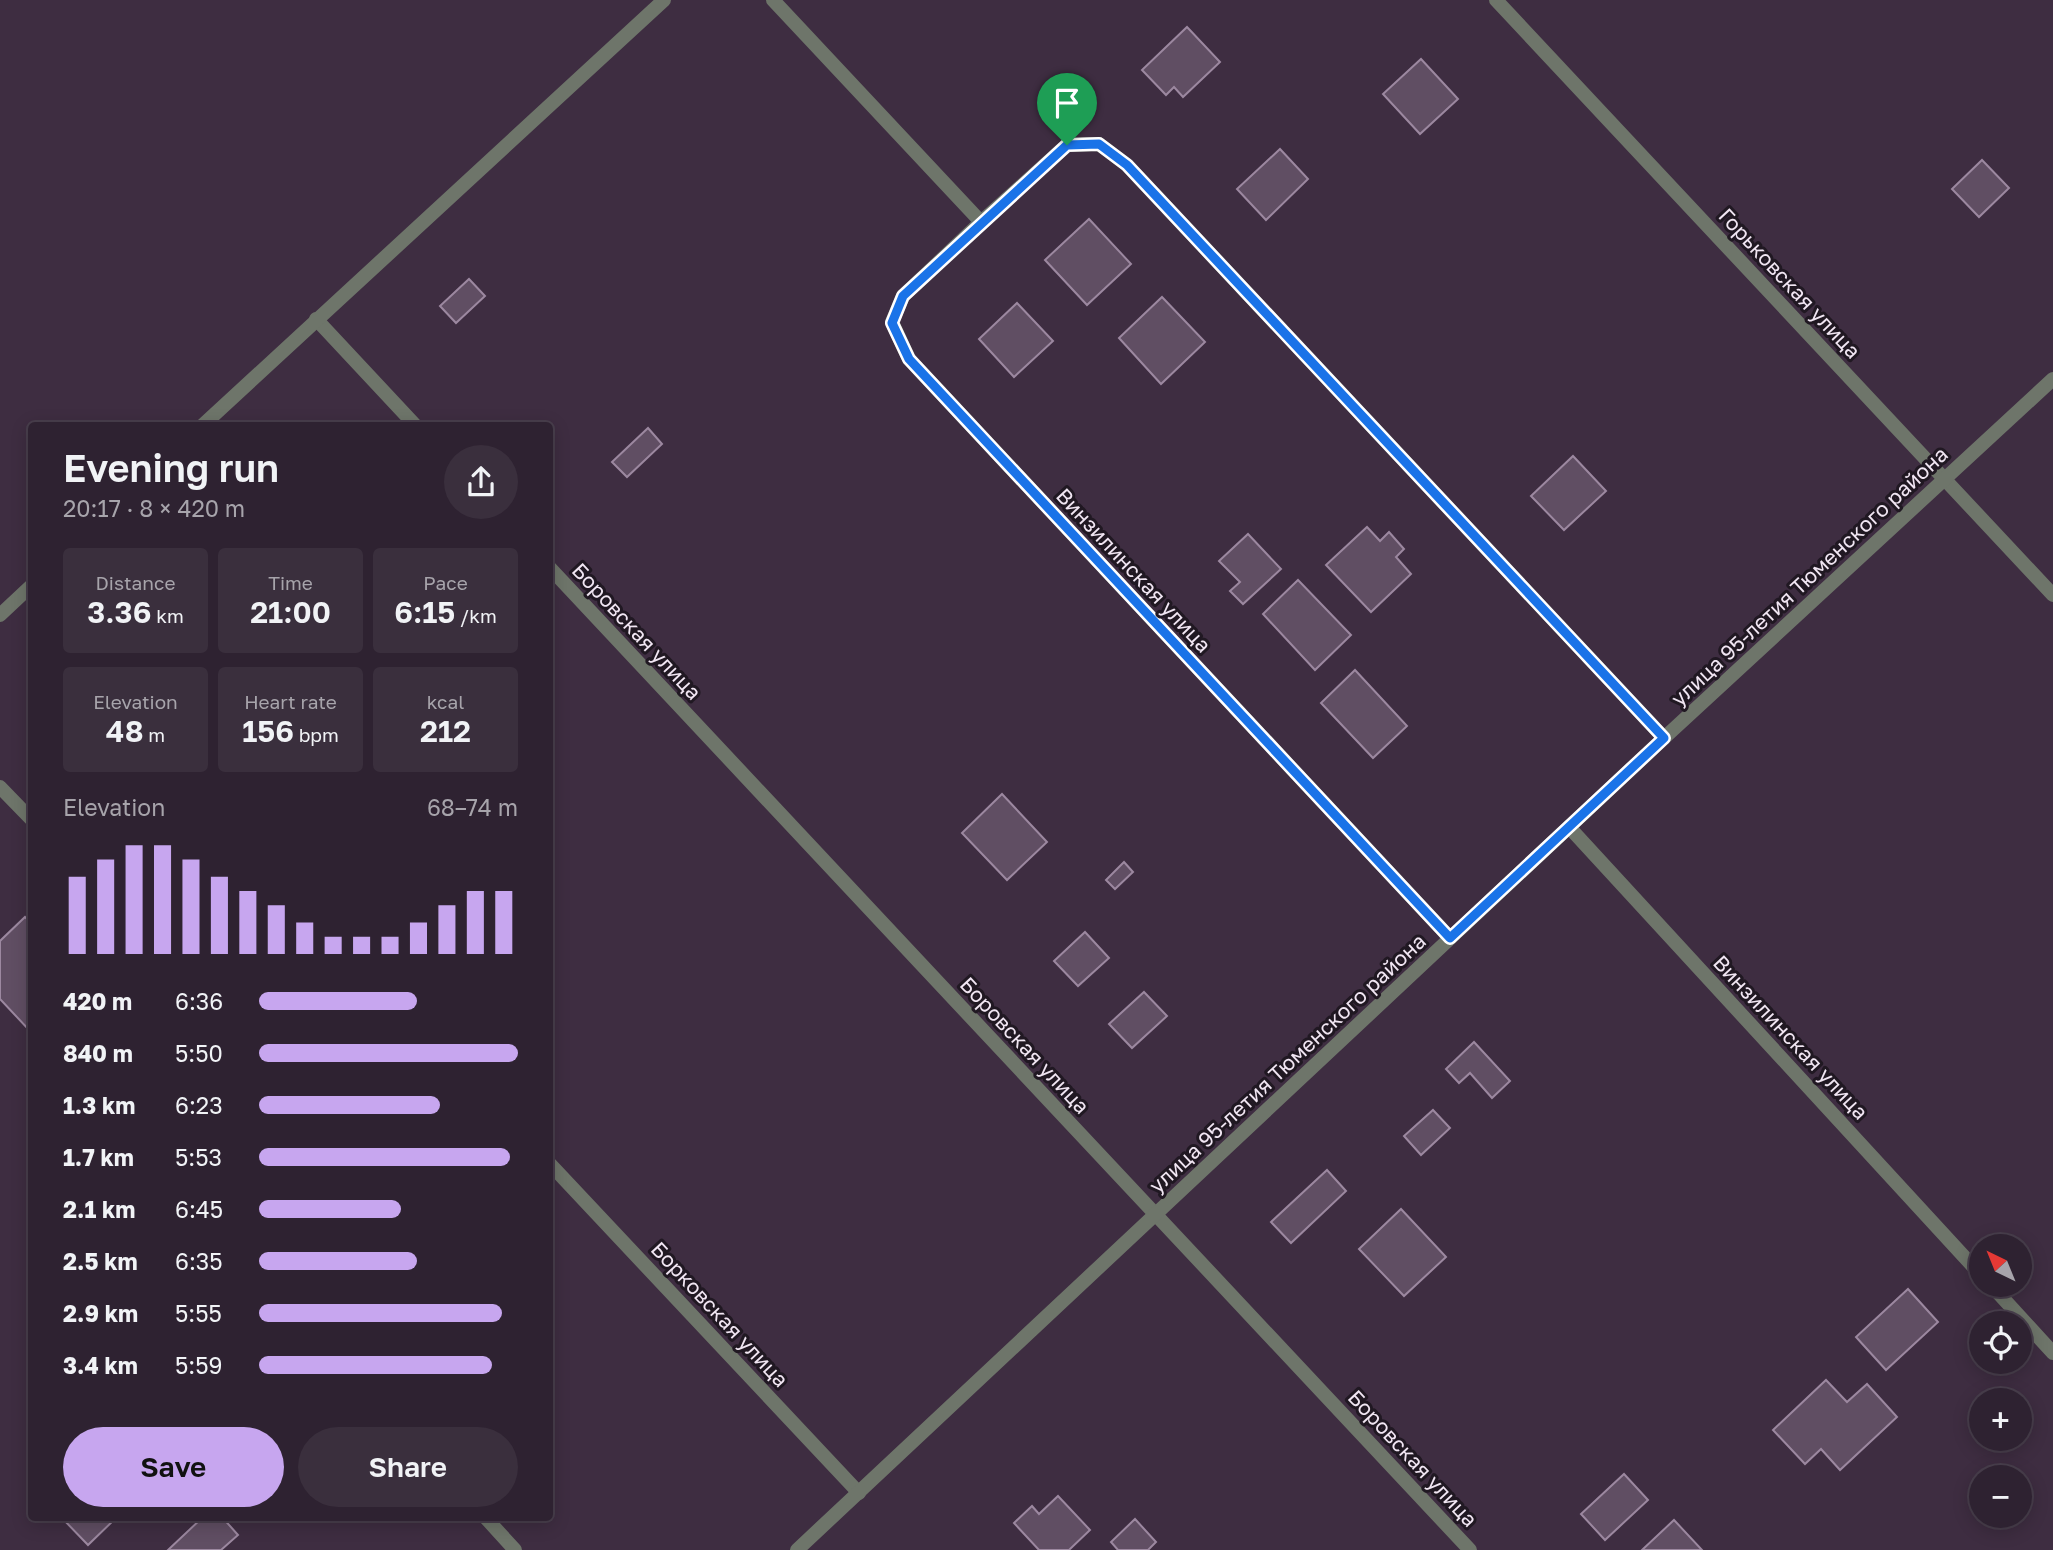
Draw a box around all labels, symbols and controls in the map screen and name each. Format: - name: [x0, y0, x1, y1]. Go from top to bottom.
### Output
- pin: [1037, 73, 1097, 145]
- icon: arrive: [1048, 84, 1086, 122]
- street label: Горьковская улица: [1714, 202, 1866, 364]
- street label: улица 95-летия Тюменского района: [1665, 441, 1953, 711]
- text: Evening run: [63, 445, 279, 490]
- button: share: [444, 445, 518, 519]
- street label: Винзилинская улица: [1051, 482, 1217, 658]
- text: 20:17 · 8 × 420 m: [63, 494, 245, 522]
- street label: Боровская улица: [567, 557, 707, 705]
- text: Distance: [96, 571, 175, 594]
- text: Time: [268, 571, 313, 594]
- text: Pace: [423, 571, 468, 594]
- text: 3.36: [87, 594, 151, 630]
- text: 21:00: [250, 594, 331, 630]
- text: 6:15: [394, 594, 455, 630]
- text: km: [151, 604, 184, 627]
- text: /km: [455, 604, 497, 627]
- text: Elevation: [93, 690, 178, 713]
- text: Heart rate: [244, 690, 337, 713]
- text: kcal: [427, 690, 464, 713]
- text: 48: [106, 713, 144, 749]
- text: 156: [242, 713, 294, 749]
- text: 212: [420, 713, 471, 749]
- text: m: [144, 723, 165, 746]
- text: bpm: [294, 723, 339, 746]
- text: Elevation: [63, 793, 165, 821]
- text: 68–74 m: [427, 793, 518, 821]
- street label: улица 95-летия Тюменского района: [1143, 928, 1431, 1198]
- street label: Винзилинская улица: [1708, 949, 1874, 1125]
- street label: Боровская улица: [955, 971, 1095, 1119]
- text: 420 m: [63, 987, 132, 1015]
- text: 6:36: [175, 987, 223, 1015]
- text: 840 m: [63, 1039, 133, 1067]
- text: 5:50: [175, 1039, 223, 1067]
- text: 1.3 km: [63, 1091, 135, 1119]
- text: 6:23: [175, 1091, 223, 1119]
- text: 1.7 km: [63, 1143, 134, 1171]
- text: 5:53: [175, 1143, 222, 1171]
- text: 2.1 km: [63, 1195, 135, 1223]
- text: 6:45: [175, 1195, 223, 1223]
- north arrow: [1969, 1234, 2032, 1297]
- map controls: [1969, 1234, 2032, 1528]
- street label: Борковская улица: [646, 1236, 794, 1392]
- text: 2.5 km: [63, 1247, 138, 1275]
- text: 6:35: [175, 1247, 223, 1275]
- text: 2.9 km: [63, 1299, 138, 1327]
- text: 5:55: [175, 1299, 222, 1327]
- button: locate: [1969, 1311, 2032, 1374]
- text: 3.4 km: [63, 1351, 138, 1379]
- text: 5:59: [175, 1351, 223, 1379]
- street label: Боровская улица: [1343, 1384, 1483, 1532]
- button: +: [1969, 1388, 2032, 1451]
- button: Save: [63, 1427, 284, 1507]
- button: Share: [298, 1427, 518, 1507]
- button: −: [1969, 1465, 2032, 1528]

